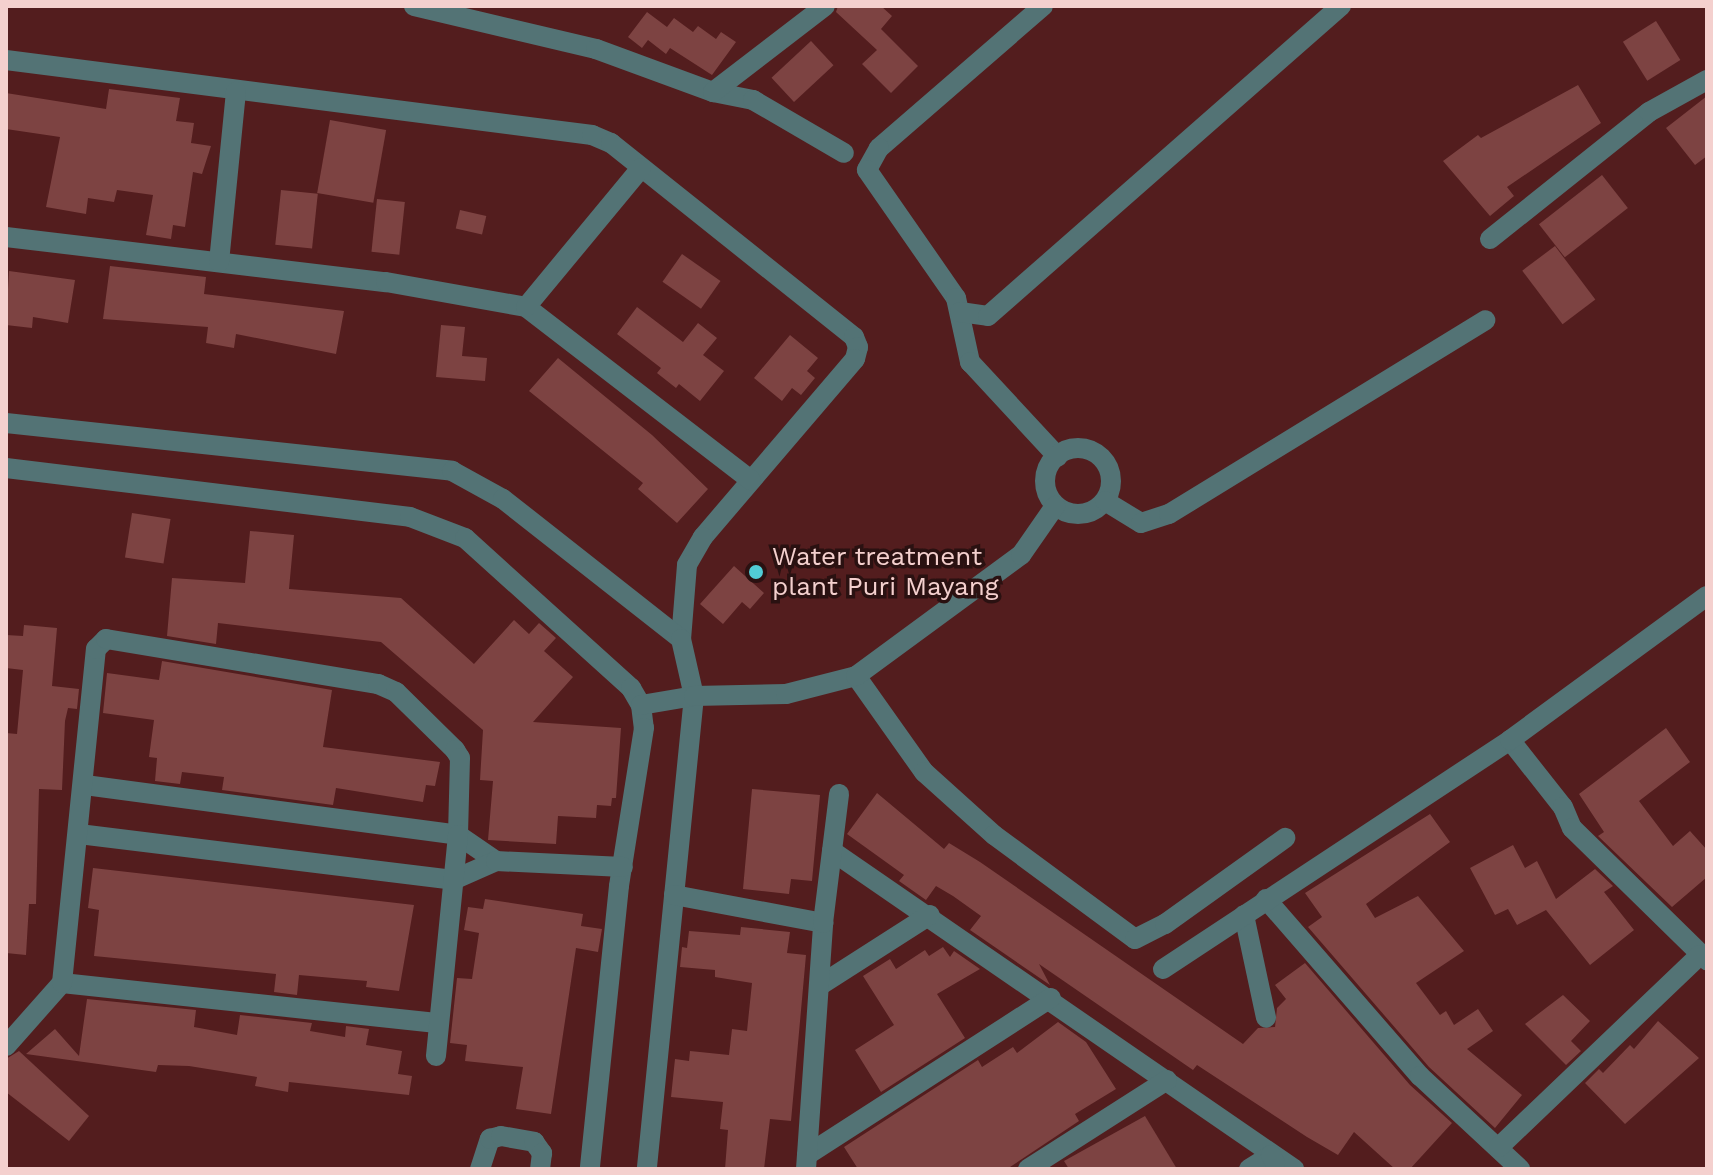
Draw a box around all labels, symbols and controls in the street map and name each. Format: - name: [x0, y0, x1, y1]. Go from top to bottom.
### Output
- place label: Water treatment plant Puri Mayang: [772, 541, 999, 602]
- marker: Water treatment plant Puri Mayang: [747, 563, 765, 581]

